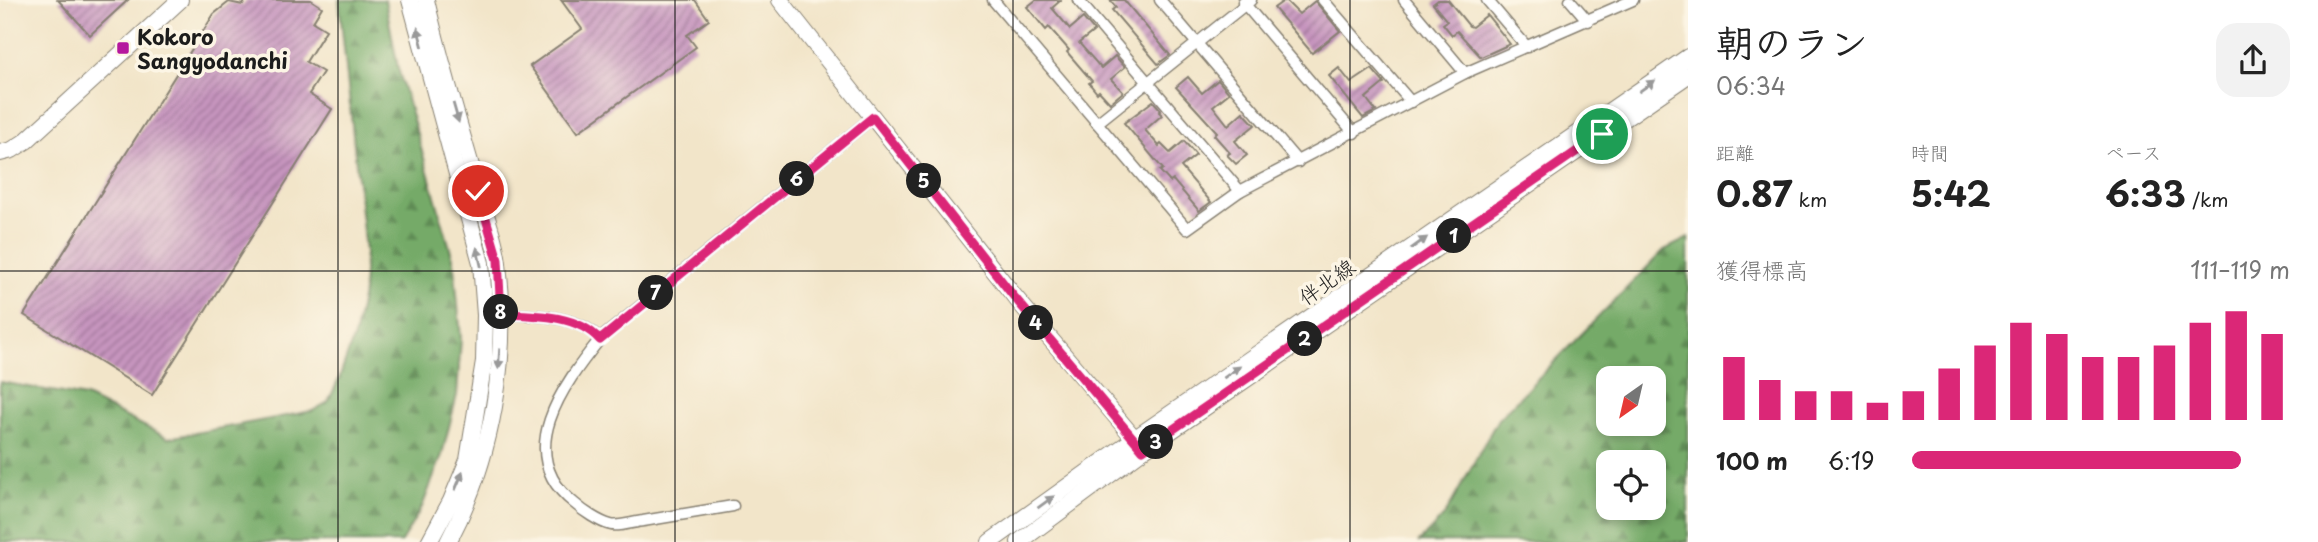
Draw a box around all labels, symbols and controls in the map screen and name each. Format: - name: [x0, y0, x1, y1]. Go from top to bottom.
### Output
- text: 朝のラン: [1716, 13, 1868, 70]
- place label: Kokoro Sangyodanchi: [137, 20, 288, 76]
- button: share: [2216, 23, 2290, 97]
- one-way arrow: [414, 26, 425, 48]
- marker: Kokoro Sangyodanchi: [115, 40, 131, 56]
- text: 06:34: [1716, 68, 1786, 103]
- one-way arrow: [1638, 79, 1656, 93]
- one-way arrow: [451, 103, 461, 124]
- pin: [1572, 104, 1632, 164]
- icon: arrive: [1583, 115, 1621, 153]
- text: 距離: [1716, 138, 1754, 166]
- text: 時間: [1911, 138, 1949, 166]
- text: ペース: [2105, 138, 2161, 166]
- pin: [448, 161, 508, 221]
- pin: 6: [780, 162, 814, 196]
- text: 6: [790, 164, 803, 192]
- pin: 5: [906, 164, 942, 198]
- text: 5: [917, 166, 930, 194]
- text: 0.87: [1716, 166, 1792, 219]
- text: 5:42: [1911, 166, 1991, 219]
- text: 6:33: [2105, 166, 2186, 219]
- icon: check: [459, 172, 497, 210]
- text: km: [1792, 185, 1827, 213]
- text: /km: [2186, 185, 2229, 213]
- pin: 1: [1436, 218, 1472, 254]
- text: 1: [1449, 221, 1458, 249]
- one-way arrow: [1410, 236, 1428, 250]
- one-way arrow: [473, 246, 484, 268]
- street label: 伴北線: [1291, 250, 1361, 312]
- text: 獲得標高: [1716, 252, 1808, 287]
- text: 111–119 m: [2190, 252, 2290, 287]
- pin: 7: [638, 276, 674, 310]
- text: 7: [650, 278, 661, 306]
- pin: 8: [484, 294, 518, 330]
- text: 8: [495, 297, 506, 325]
- pin: 4: [1018, 306, 1054, 340]
- text: 4: [1029, 308, 1042, 336]
- pin: 2: [1288, 322, 1322, 356]
- text: 2: [1298, 324, 1311, 352]
- one-way arrow: [493, 349, 504, 371]
- one-way arrow: [1223, 365, 1241, 379]
- north arrow: [1596, 366, 1666, 436]
- map controls: [1596, 366, 1666, 520]
- pin: 3: [1138, 424, 1174, 460]
- text: 3: [1149, 427, 1162, 455]
- text: 100 m: [1716, 443, 1788, 478]
- text: 6:19: [1828, 443, 1874, 478]
- button: locate: [1596, 450, 1666, 520]
- one-way arrow: [454, 470, 465, 491]
- one-way arrow: [1037, 495, 1055, 509]

